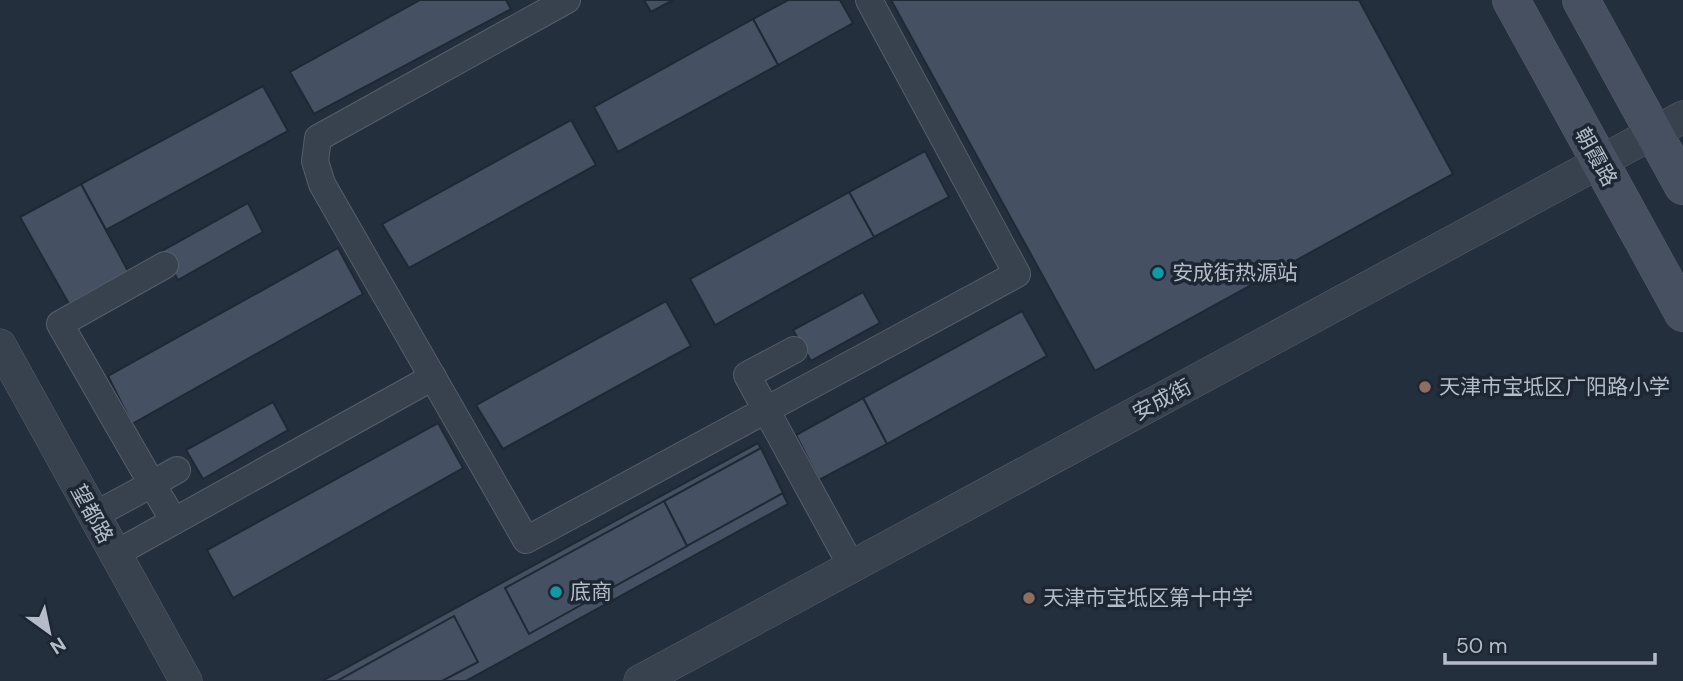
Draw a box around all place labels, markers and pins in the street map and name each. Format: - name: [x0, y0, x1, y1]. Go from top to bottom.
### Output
- place label: 安成街热源站: [1172, 259, 1298, 287]
- marker: 安成街热源站: [1150, 265, 1166, 281]
- place label: 天津市宝坻区广阳路小学: [1439, 373, 1670, 401]
- marker: 天津市宝坻区广阳路小学: [1417, 379, 1433, 395]
- place label: 底商: [570, 578, 612, 606]
- marker: 底商: [548, 584, 564, 600]
- place label: 天津市宝坻区第十中学: [1043, 584, 1253, 612]
- marker: 天津市宝坻区第十中学: [1021, 590, 1037, 606]

